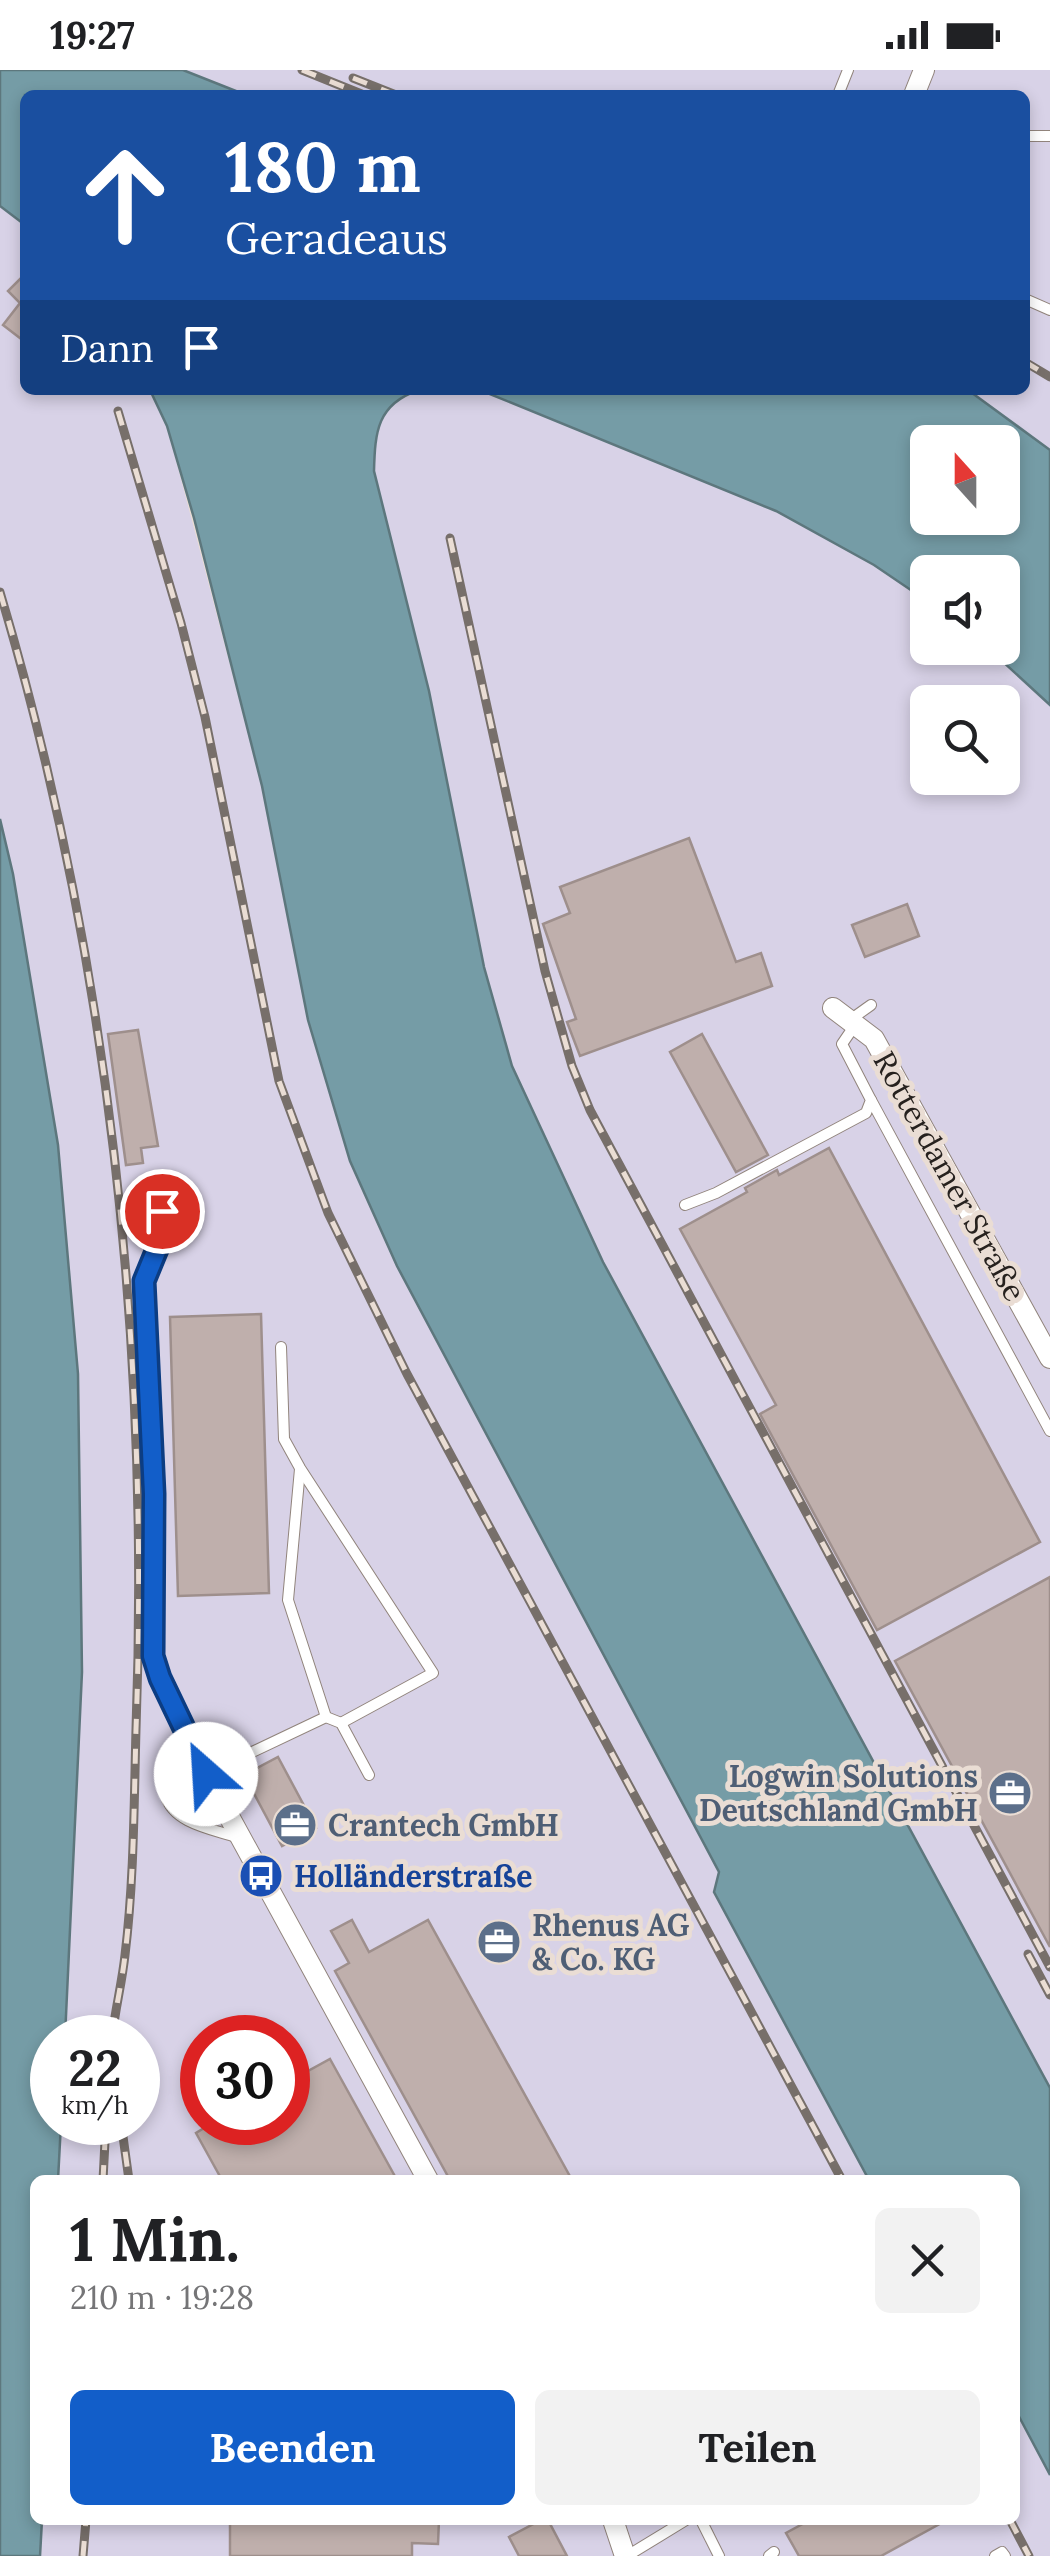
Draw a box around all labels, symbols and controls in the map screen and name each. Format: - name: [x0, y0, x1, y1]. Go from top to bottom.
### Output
- text: 19:27: [50, 11, 135, 59]
- text: 180 m: [225, 122, 421, 211]
- icon: ahead: [60, 130, 190, 260]
- text: Geradeaus: [225, 209, 448, 266]
- icon: arrive: [174, 320, 229, 375]
- text: Dann: [60, 324, 154, 372]
- north arrow: [910, 425, 1020, 535]
- map controls: [910, 425, 1020, 795]
- button: sound: [910, 555, 1020, 665]
- button: search: [910, 685, 1020, 795]
- street label: Rotterdamer Straße: [866, 1045, 1034, 1307]
- pin: [120, 1169, 205, 1254]
- icon: arrive: [135, 1184, 190, 1239]
- position arrow: [154, 1722, 258, 1826]
- place label: Logwin Solutions Deutschland GmbH: [699, 1757, 978, 1829]
- office icon: Logwin Solutions Deutschland GmbH: [987, 1770, 1033, 1816]
- office icon: Crantech GmbH: [272, 1802, 318, 1848]
- place label: Crantech GmbH: [328, 1806, 559, 1844]
- bus stop icon: Holländerstraße: [238, 1853, 284, 1899]
- place label: Holländerstraße: [294, 1857, 532, 1895]
- place label: Rhenus AG & Co. KG: [532, 1906, 690, 1978]
- office icon: Rhenus AG & Co. KG: [476, 1919, 522, 1965]
- speed limit sign: 30: [180, 2015, 310, 2145]
- text: 22: [68, 2036, 122, 2100]
- text: km/h: [61, 2089, 129, 2121]
- text: 1 Min.: [70, 2201, 240, 2277]
- button: close: [875, 2208, 980, 2313]
- text: 210 m · 19:28: [70, 2277, 254, 2318]
- button: Beenden: [70, 2390, 515, 2505]
- button: Teilen: [535, 2390, 980, 2505]

